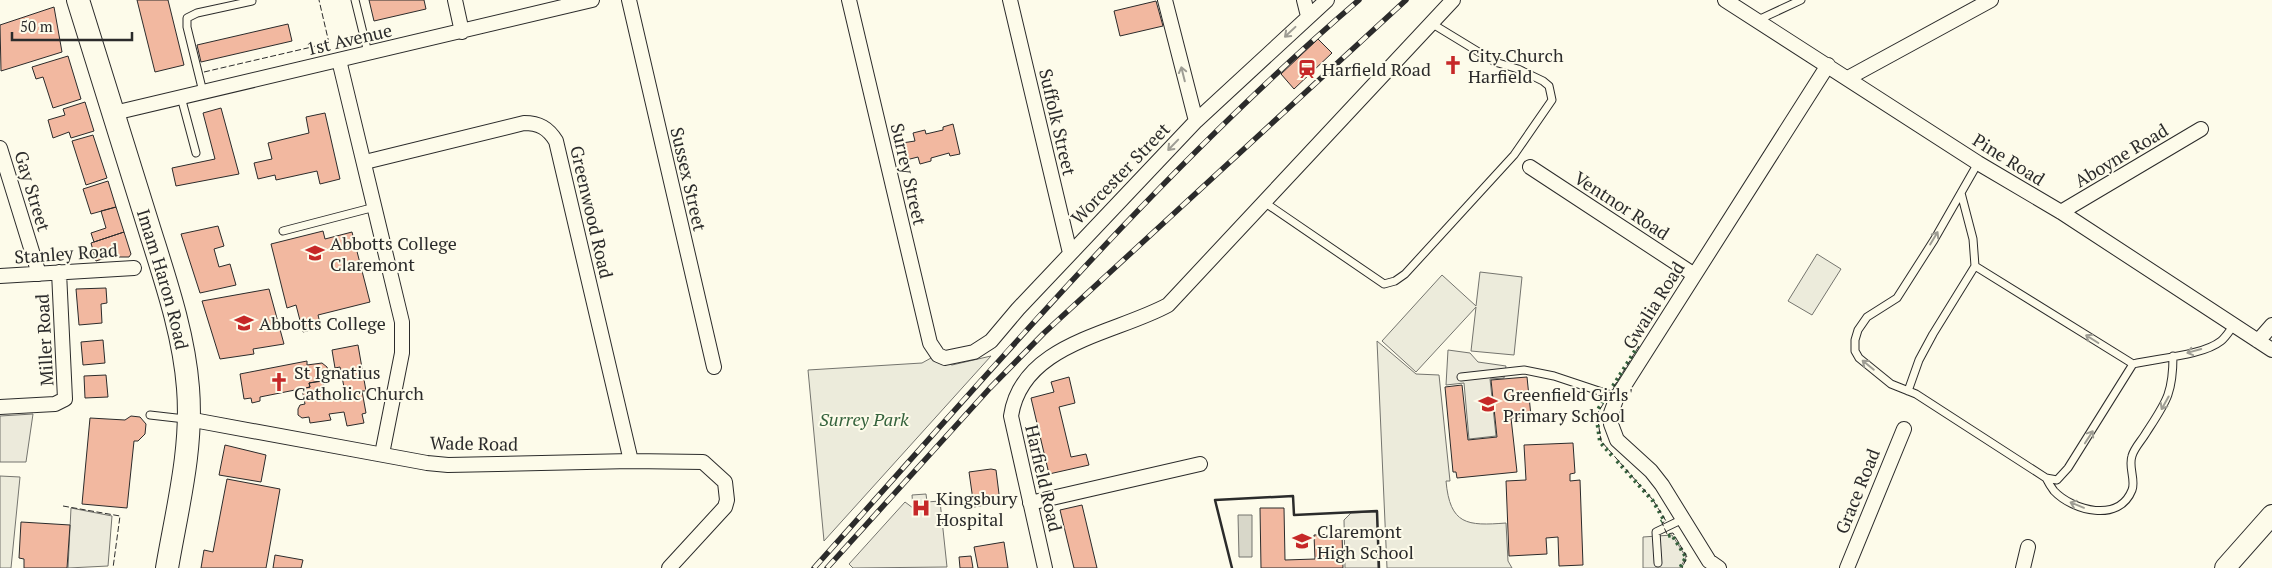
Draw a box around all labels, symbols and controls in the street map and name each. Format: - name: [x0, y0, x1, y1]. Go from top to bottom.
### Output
- scale bar: [12, 10, 132, 42]
- text: 50 m: [20, 16, 53, 36]
- street label: 1st Avenue: [304, 18, 394, 60]
- one-way arrow: [1284, 26, 1297, 38]
- place label: City Church Harfield: [1468, 43, 1564, 88]
- church icon: City Church Harfield: [1442, 54, 1464, 76]
- place label: Harfield Road: [1322, 57, 1431, 81]
- station icon: Harfield Road: [1296, 58, 1318, 80]
- street label: Suffolk Street: [1034, 66, 1082, 178]
- one-way arrow: [1178, 67, 1187, 83]
- street label: Worcester Street: [1065, 117, 1175, 229]
- street label: Aboyne Road: [2070, 118, 2172, 192]
- street label: Surrey Street: [886, 121, 932, 228]
- street label: Sussex Street: [665, 125, 713, 234]
- street label: Pine Road: [1969, 128, 2049, 190]
- one-way arrow: [1167, 139, 1179, 151]
- street label: Greenwood Road: [565, 143, 619, 281]
- street label: Gay Street: [9, 148, 57, 234]
- street label: Ventnor Road: [1570, 165, 1674, 245]
- street label: Imam Haron Road: [132, 206, 195, 351]
- place label: Abbotts College Claremont: [330, 231, 457, 276]
- one-way arrow: [1930, 232, 1940, 246]
- street label: Stanley Road: [13, 237, 119, 269]
- school or university icon: Abbotts College Claremont: [304, 242, 326, 264]
- street label: Gwalia Road: [1617, 257, 1689, 353]
- street label: Miller Road: [30, 293, 58, 387]
- place label: Abbotts College: [259, 311, 386, 335]
- school or university icon: Abbotts College: [233, 312, 255, 334]
- one-way arrow: [2085, 333, 2099, 343]
- one-way arrow: [2186, 347, 2202, 356]
- place label: St Ignatius Catholic Church: [294, 360, 424, 405]
- one-way arrow: [1861, 360, 1874, 371]
- church icon: St Ignatius Catholic Church: [268, 371, 290, 393]
- place label: Greenfield Girls' Primary School: [1503, 382, 1633, 427]
- school or university icon: Greenfield Girls' Primary School: [1477, 393, 1499, 415]
- one-way arrow: [2159, 395, 2169, 409]
- park label: Surrey Park: [819, 407, 909, 431]
- street label: Harfield Road: [1020, 422, 1068, 534]
- street label: Wade Road: [430, 430, 518, 456]
- one-way arrow: [2084, 430, 2094, 444]
- street label: Grace Road: [1829, 445, 1885, 537]
- place label: Kingsbury Hospital: [936, 486, 1018, 531]
- hospital icon: Kingsbury Hospital: [910, 497, 932, 519]
- one-way arrow: [2070, 499, 2085, 509]
- place label: Claremont High School: [1317, 519, 1414, 564]
- school or university icon: Claremont High School: [1291, 530, 1313, 552]

